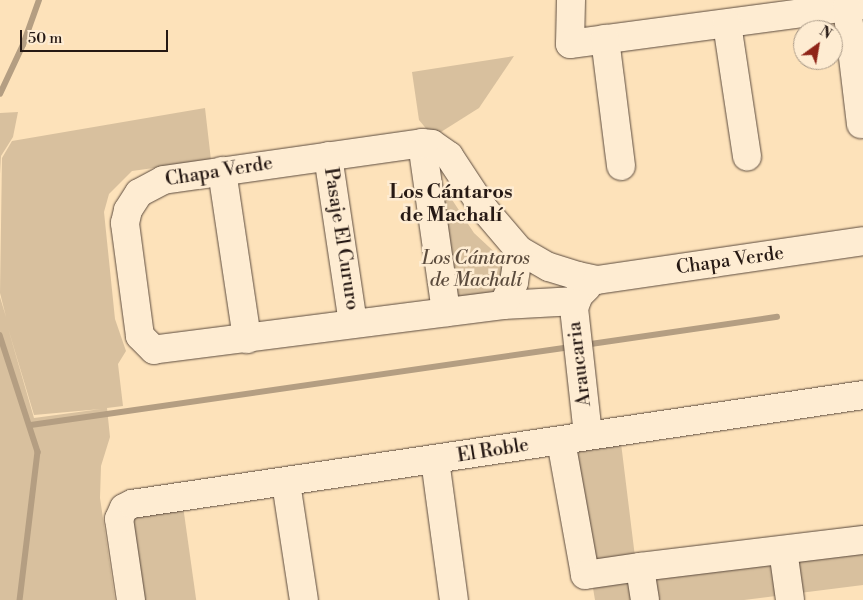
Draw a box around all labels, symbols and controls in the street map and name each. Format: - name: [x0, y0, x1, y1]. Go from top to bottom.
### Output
- scale bar: [22, 20, 170, 52]
- north arrow: [793, 20, 843, 70]
- text: N: [816, 23, 835, 44]
- text: 50 m: [28, 29, 62, 48]
- street label: Chapa Verde: [164, 152, 274, 192]
- street label: Pasaje El Cururo: [318, 166, 364, 312]
- district label: Los Cántaros de Machalí: [389, 181, 513, 228]
- street label: Chapa Verde: [675, 242, 785, 280]
- park label: Los Cántaros de Machalí: [422, 248, 530, 292]
- street label: Araucaria: [563, 320, 597, 408]
- street label: El Roble: [455, 434, 531, 468]

